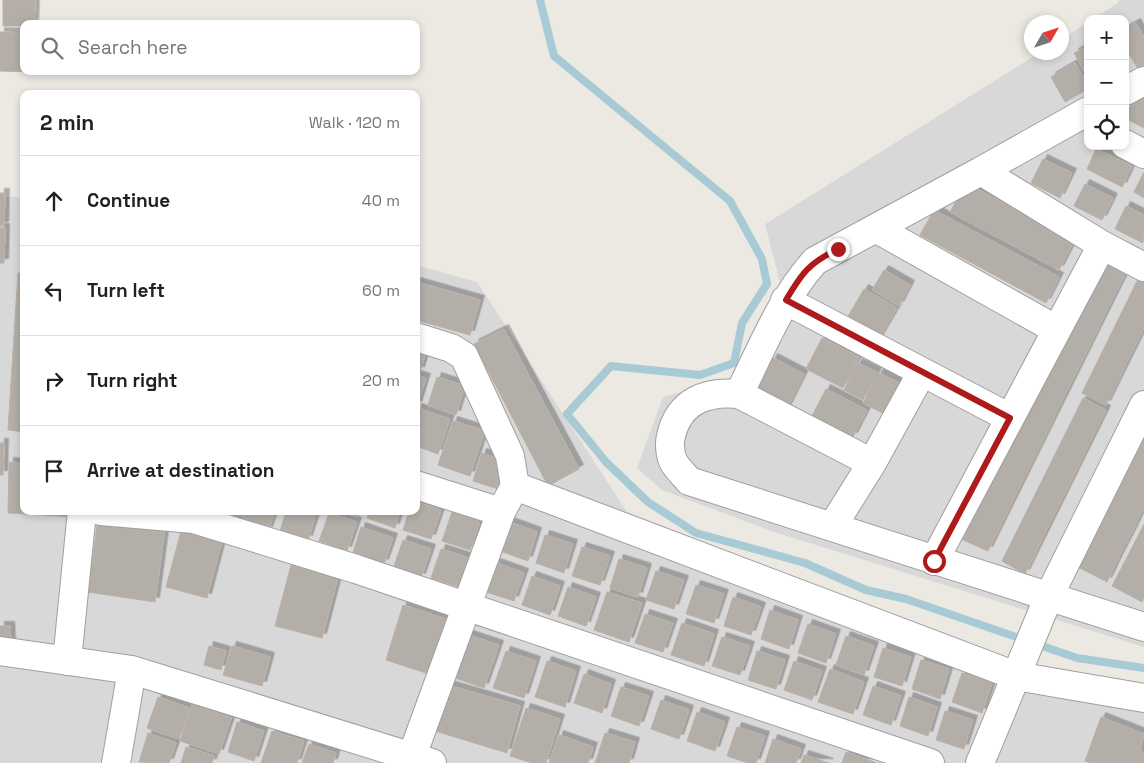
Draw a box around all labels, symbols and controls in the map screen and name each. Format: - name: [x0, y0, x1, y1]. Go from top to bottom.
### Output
- north arrow: [1024, 15, 1069, 60]
- map controls: [1084, 15, 1129, 150]
- button: +: [1084, 15, 1129, 60]
- search box: [20, 20, 420, 75]
- icon: search: [38, 34, 66, 62]
- text: Search here: [78, 35, 188, 60]
- button: −: [1084, 60, 1129, 105]
- button: locate: [1084, 105, 1129, 150]
- text: 2 min: [40, 109, 94, 136]
- text: Walk · 120 m: [309, 112, 400, 133]
- icon: ahead: [40, 187, 68, 215]
- text: Continue: [87, 188, 170, 213]
- text: 40 m: [362, 190, 400, 211]
- route end: [827, 238, 850, 261]
- icon: left: [40, 277, 68, 305]
- text: Turn left: [87, 278, 165, 303]
- text: 60 m: [362, 280, 400, 301]
- icon: right: [40, 367, 68, 395]
- text: Turn right: [87, 368, 177, 393]
- text: 20 m: [362, 370, 400, 391]
- icon: arrive: [40, 457, 68, 485]
- text: Arrive at destination: [87, 458, 275, 483]
- route start: [923, 550, 946, 573]

